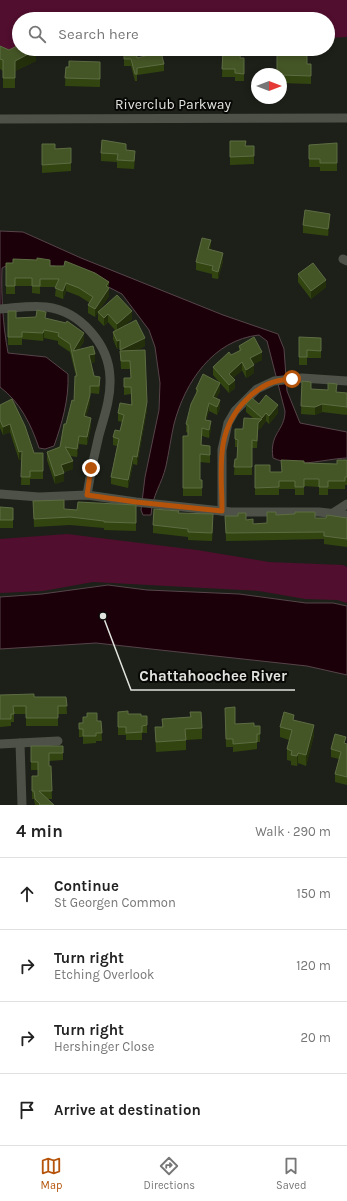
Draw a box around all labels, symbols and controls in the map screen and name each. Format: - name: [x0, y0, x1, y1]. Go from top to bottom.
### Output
- search box: [12, 12, 335, 56]
- icon: search: [26, 23, 48, 45]
- text: Search here: [58, 25, 139, 43]
- north arrow: [251, 68, 287, 104]
- street label: Riverclub Parkway: [115, 96, 232, 113]
- route start: [283, 370, 301, 388]
- route end: [82, 459, 100, 477]
- callout: Chattahoochee River: [131, 663, 295, 690]
- text: Chattahoochee River: [139, 667, 287, 685]
- text: 4 min: [16, 821, 63, 841]
- text: Walk · 290 m: [255, 824, 331, 839]
- text: Continue: [54, 877, 119, 895]
- icon: ahead: [16, 883, 38, 905]
- text: 150 m: [296, 886, 331, 901]
- text: St Georgen Common: [54, 895, 176, 910]
- text: Turn right: [54, 949, 124, 967]
- icon: right: [16, 955, 38, 977]
- text: 120 m: [296, 958, 331, 973]
- text: Etching Overlook: [54, 967, 154, 982]
- text: Turn right: [54, 1021, 124, 1039]
- icon: right: [16, 1027, 38, 1049]
- text: 20 m: [301, 1030, 331, 1045]
- text: Hershinger Close: [54, 1039, 154, 1054]
- icon: arrive: [16, 1099, 38, 1121]
- text: Arrive at destination: [54, 1101, 201, 1119]
- tab: Map: [40, 1155, 62, 1192]
- tab: Directions: [143, 1155, 195, 1192]
- tab: Saved: [276, 1155, 307, 1192]

